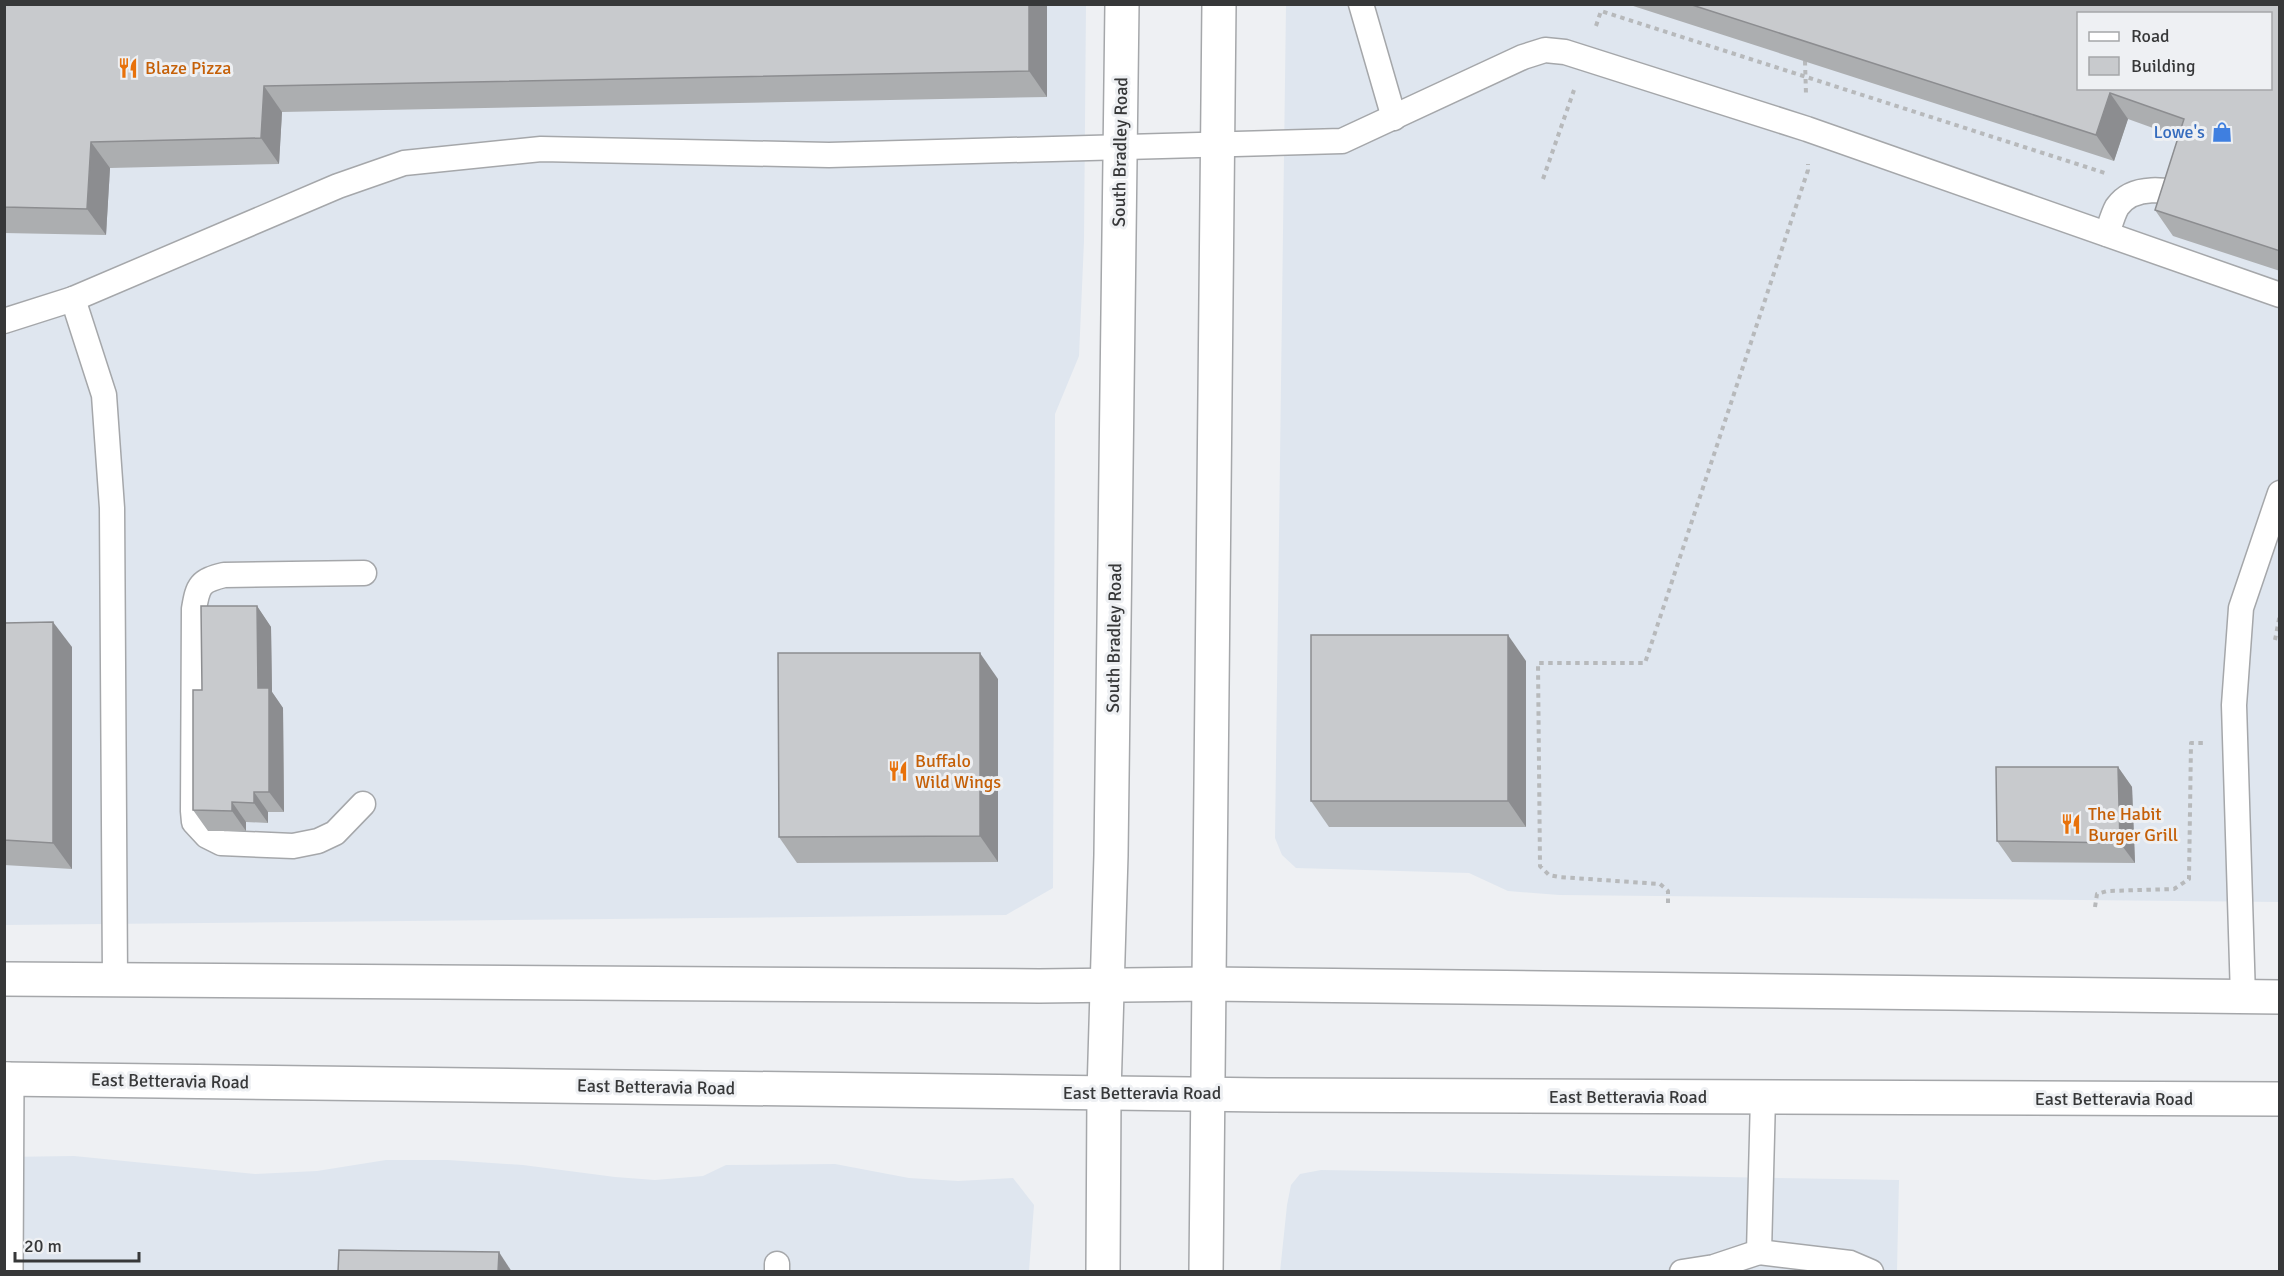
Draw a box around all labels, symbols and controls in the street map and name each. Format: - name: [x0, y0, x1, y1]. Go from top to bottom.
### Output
- legend: [2077, 12, 2272, 90]
- text: Road: [2131, 25, 2170, 47]
- text: Building: [2131, 55, 2195, 77]
- restaurant icon: Blaze Pizza: [116, 56, 140, 80]
- place label: Blaze Pizza: [145, 57, 231, 79]
- street label: South Bradley Road: [1108, 77, 1132, 227]
- shop icon: Lowe's: [2210, 120, 2234, 144]
- place label: Lowe's: [2154, 121, 2205, 143]
- street label: South Bradley Road: [1102, 563, 1126, 713]
- place label: Buffalo Wild Wings: [915, 750, 1001, 793]
- restaurant icon: Buffalo Wild Wings: [886, 759, 910, 783]
- place label: The Habit Burger Grill: [2088, 803, 2178, 846]
- restaurant icon: The Habit Burger Grill: [2059, 812, 2083, 836]
- street label: East Betteravia Road: [91, 1069, 249, 1093]
- street label: East Betteravia Road: [577, 1075, 735, 1099]
- street label: East Betteravia Road: [1063, 1082, 1221, 1104]
- street label: East Betteravia Road: [1549, 1086, 1707, 1108]
- street label: East Betteravia Road: [2035, 1088, 2193, 1110]
- scale bar: [15, 1225, 140, 1263]
- text: 20 m: [24, 1235, 62, 1257]

